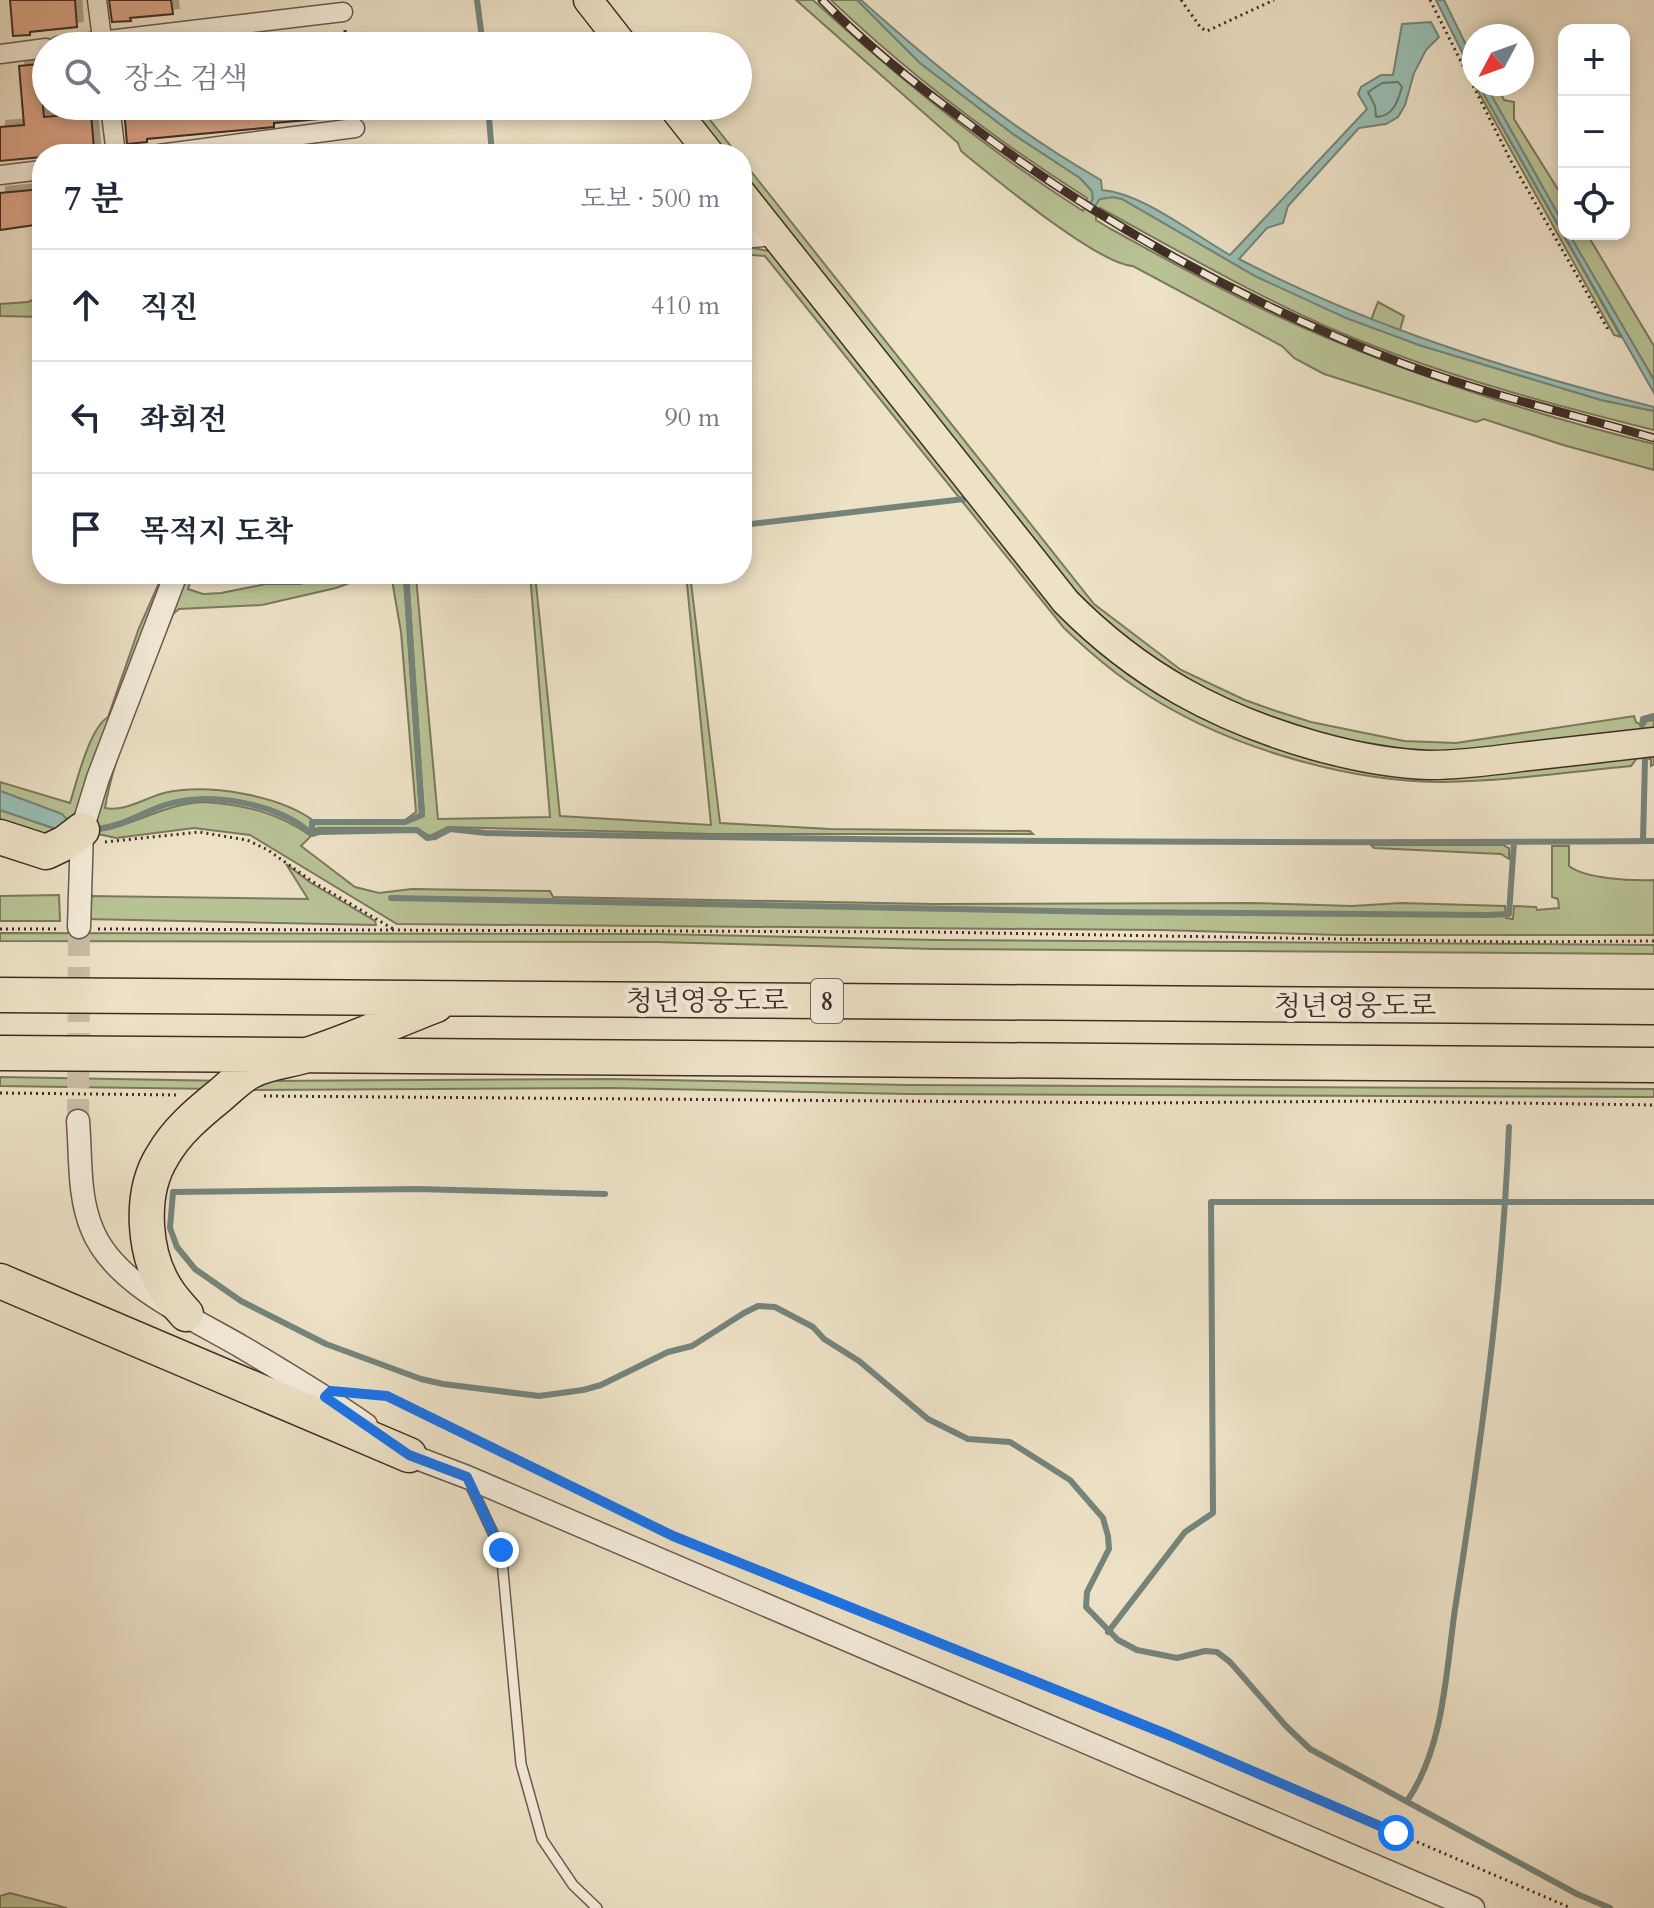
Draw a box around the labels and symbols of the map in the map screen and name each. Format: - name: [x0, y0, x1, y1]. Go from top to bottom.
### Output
- north arrow: [1462, 24, 1534, 96]
- road number: 8: [811, 979, 843, 1023]
- street label: 청년영웅도로: [626, 982, 788, 1020]
- street label: 청년영웅도로: [1274, 987, 1436, 1025]
- route end: [483, 1532, 519, 1568]
- route start: [1378, 1815, 1414, 1851]

